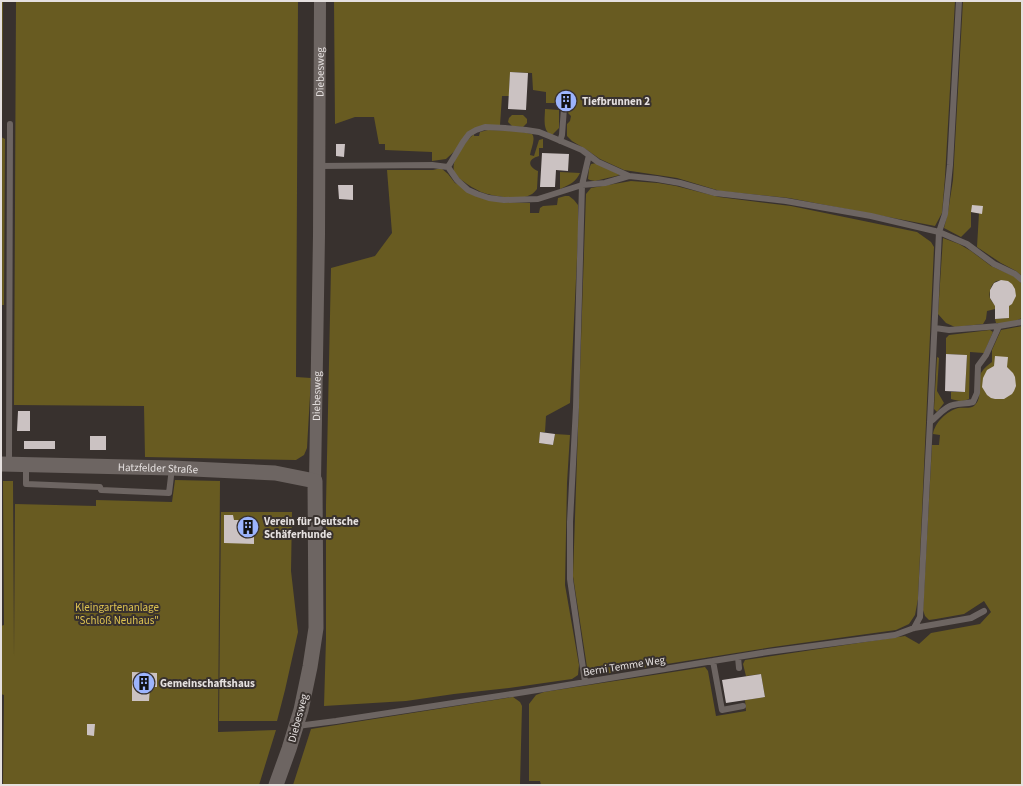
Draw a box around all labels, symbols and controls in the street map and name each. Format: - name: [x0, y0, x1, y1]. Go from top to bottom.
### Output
- street label: Diebesweg: [312, 47, 327, 97]
- building icon: Tiefbrunnen 2: [553, 88, 579, 114]
- place label: Tiefbrunnen 2: [582, 94, 650, 109]
- street label: Diebesweg: [308, 370, 324, 421]
- street label: Hatzfelder Straße: [118, 459, 199, 477]
- building icon: Verein für Deutsche Schäferhunde: [235, 514, 261, 540]
- place label: Verein für Deutsche Schäferhunde: [263, 514, 359, 542]
- park label: Kleingartenanlage "Schloß Neuhaus": [75, 600, 159, 628]
- street label: Berni Temme Weg: [582, 652, 666, 680]
- building icon: Gemeinschaftshaus: [131, 670, 157, 696]
- place label: Gemeinschaftshaus: [160, 676, 255, 691]
- street label: Diebesweg: [284, 692, 312, 744]

